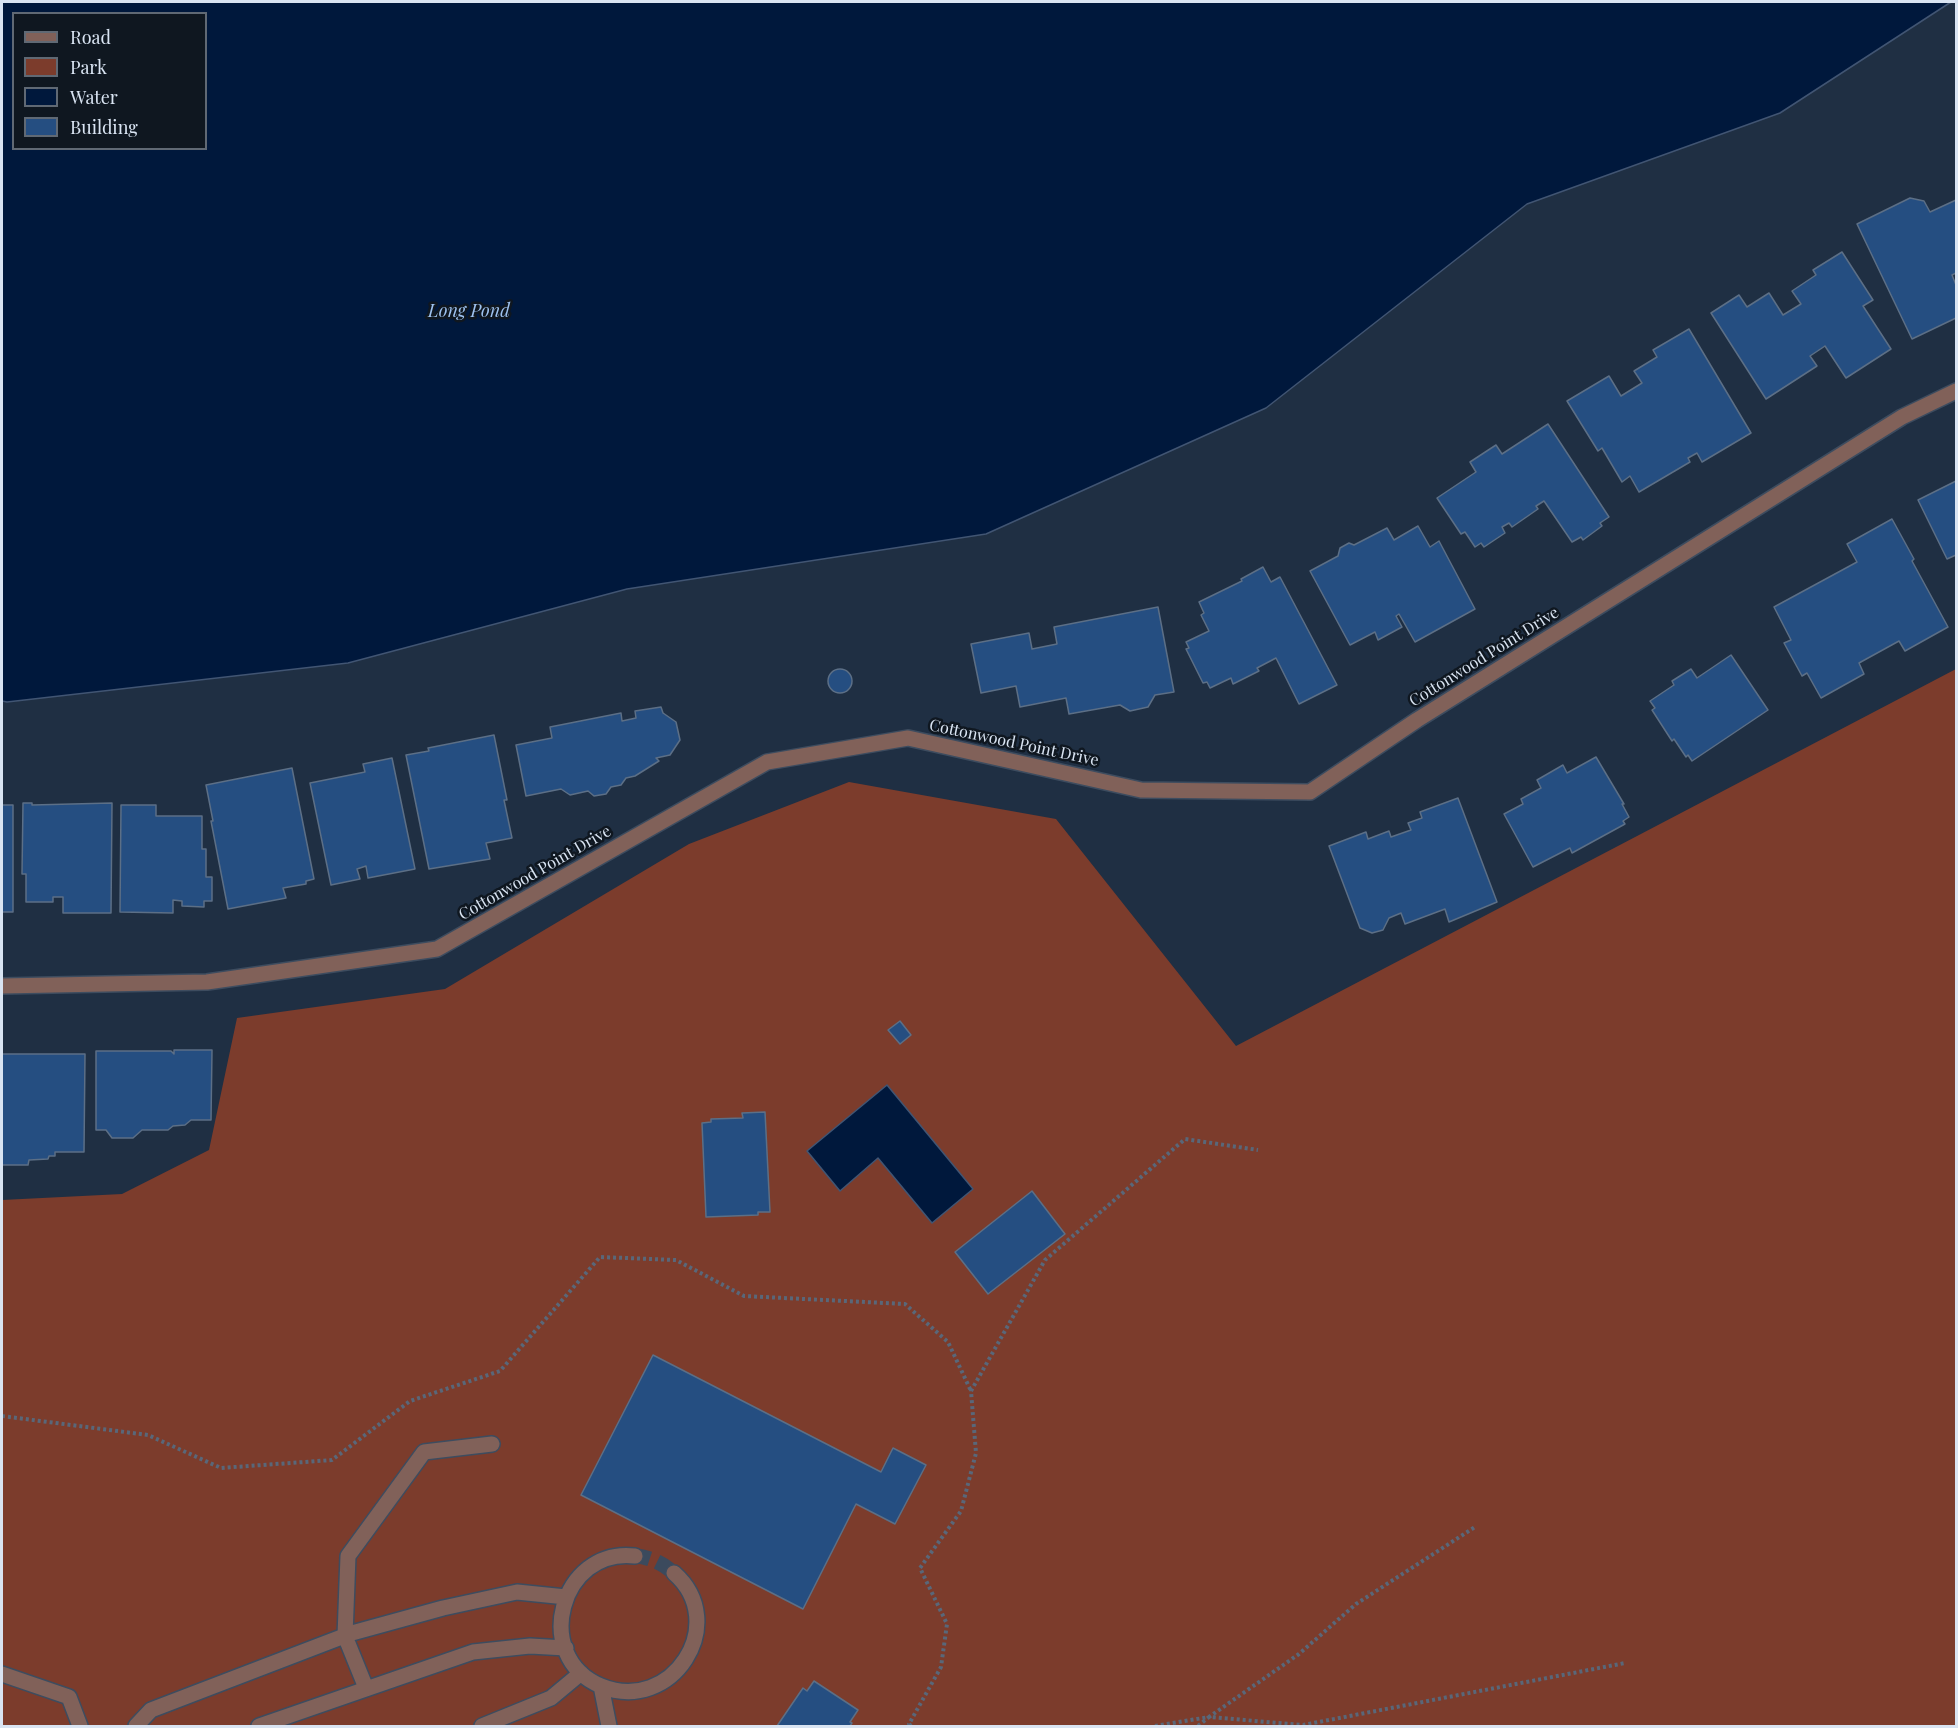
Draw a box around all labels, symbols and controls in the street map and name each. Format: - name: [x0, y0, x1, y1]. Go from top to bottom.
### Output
- legend: [12, 12, 207, 150]
- text: Road: [70, 25, 111, 49]
- text: Park: [70, 55, 107, 79]
- text: Water: [70, 85, 118, 109]
- text: Building: [70, 115, 138, 139]
- water label: Long Pond: [428, 300, 510, 322]
- street label: Cottonwood Point Drive: [1406, 603, 1562, 711]
- street label: Cottonwood Point Drive: [928, 716, 1100, 770]
- street label: Cottonwood Point Drive: [455, 822, 615, 924]

